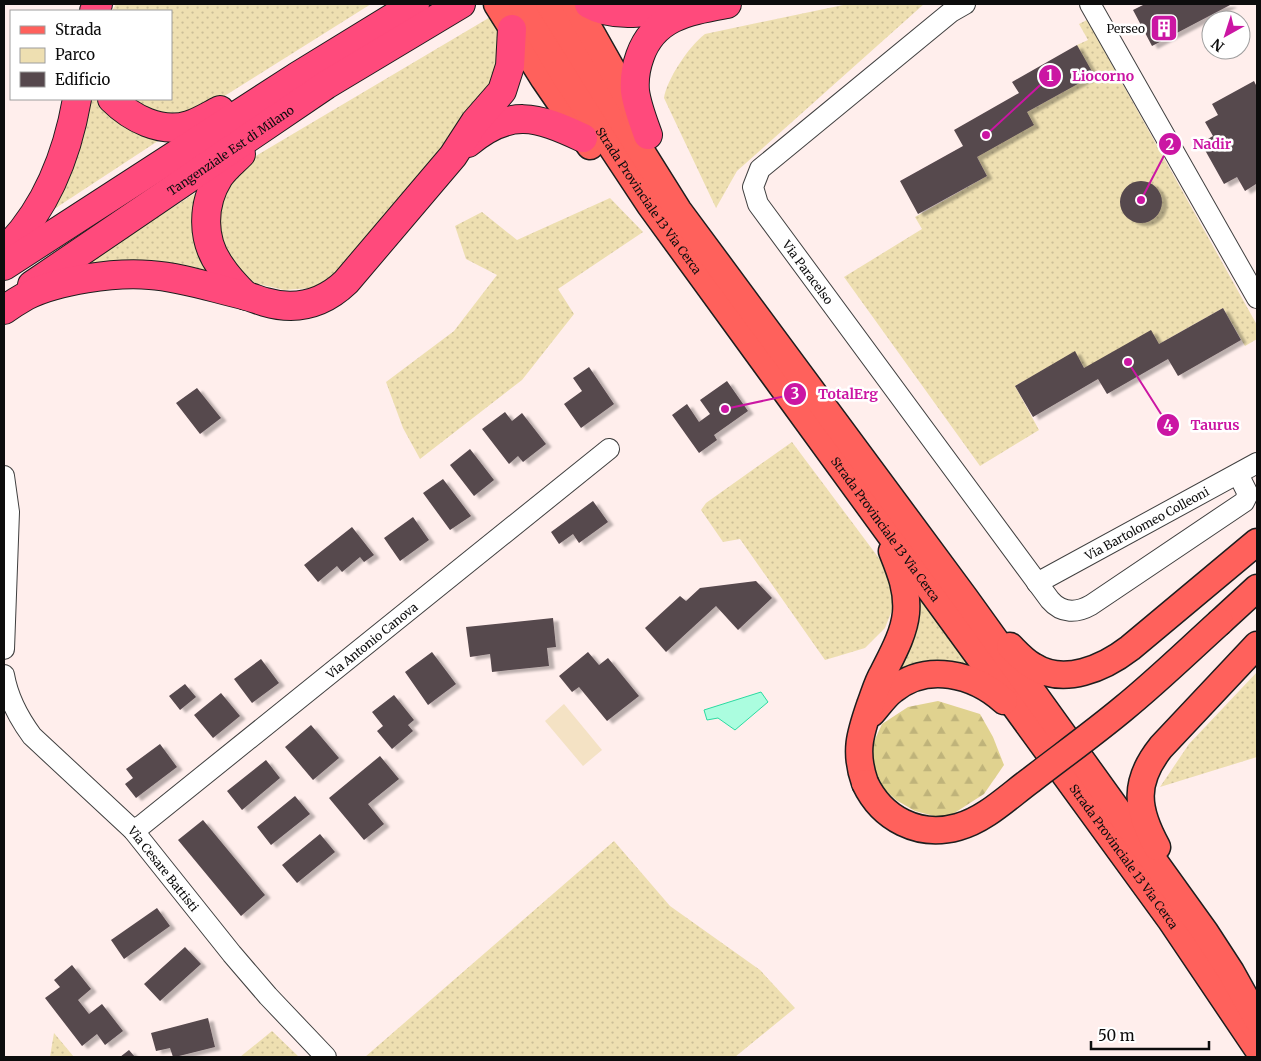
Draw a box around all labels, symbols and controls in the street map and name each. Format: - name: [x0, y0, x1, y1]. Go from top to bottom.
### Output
- legend: [10, 10, 172, 100]
- north arrow: [1201, 10, 1251, 60]
- building icon: Perseo: [1149, 13, 1179, 43]
- text: Strada: [55, 20, 102, 39]
- place label: Perseo: [1107, 21, 1145, 36]
- text: N: [1208, 35, 1228, 56]
- text: Parco: [55, 45, 95, 64]
- callout: Liocorno: [1037, 62, 1144, 91]
- text: 1: [1047, 66, 1054, 85]
- text: Liocorno: [1072, 67, 1134, 85]
- text: Edificio: [55, 70, 111, 89]
- street label: Tangenziale Est di Milano: [164, 102, 297, 198]
- street label: Strada Provinciale 13 Via Cerca: [593, 124, 705, 277]
- callout: Nadir: [1157, 130, 1241, 159]
- text: 2: [1166, 135, 1175, 154]
- text: Nadir: [1193, 135, 1232, 153]
- street label: Via Paracelso: [779, 236, 837, 307]
- callout: TotalErg: [783, 379, 888, 408]
- text: 3: [791, 384, 799, 403]
- text: TotalErg: [818, 385, 878, 403]
- callout: Taurus: [1156, 411, 1250, 440]
- text: 4: [1163, 416, 1173, 435]
- text: Taurus: [1190, 416, 1240, 434]
- street label: Strada Provinciale 13 Via Cerca: [828, 454, 944, 605]
- street label: Via Bartolomeo Colleoni: [1081, 483, 1211, 564]
- street label: Via Antonio Canova: [322, 599, 421, 682]
- street label: Strada Provinciale 13 Via Cerca: [1067, 781, 1182, 932]
- street label: Via Cesare Battisti: [125, 822, 202, 914]
- scale bar: [1091, 1018, 1208, 1050]
- text: 50 m: [1098, 1026, 1135, 1045]

